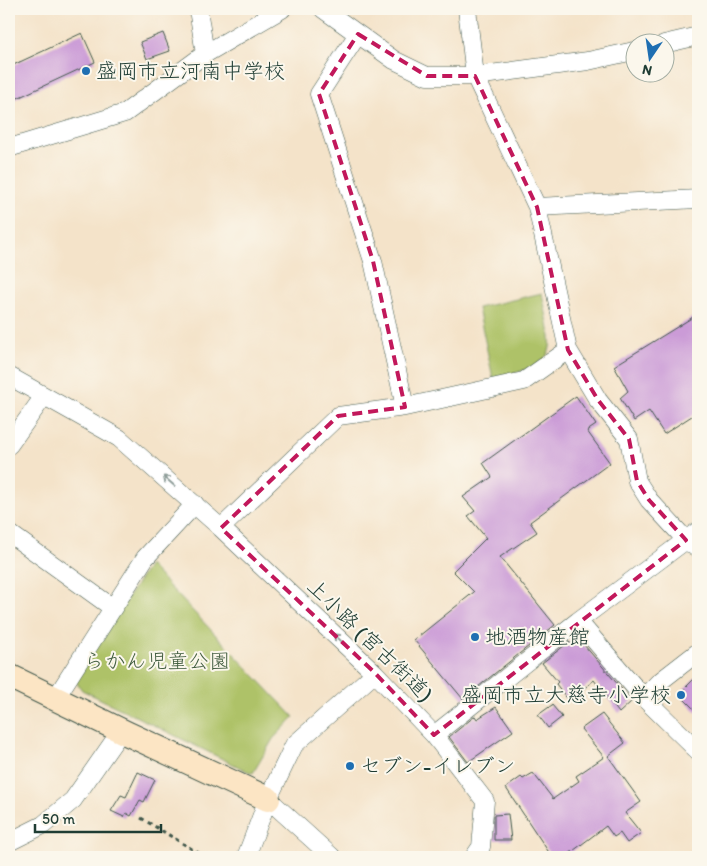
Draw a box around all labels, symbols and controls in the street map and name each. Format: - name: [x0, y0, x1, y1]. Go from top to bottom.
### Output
- north arrow: [624, 32, 674, 82]
- place label: 盛岡市立河南中学校: [96, 58, 285, 83]
- text: N: [641, 61, 654, 80]
- marker: 盛岡市立河南中学校: [80, 65, 92, 77]
- one-way arrow: [162, 476, 175, 487]
- street label: 上小路 (宮古街道): [302, 573, 439, 706]
- place label: 地酒物産館: [485, 624, 590, 649]
- marker: 地酒物産館: [469, 631, 481, 643]
- one-way arrow: [333, 633, 346, 645]
- park label: らかん児童公園: [84, 648, 230, 673]
- place label: 盛岡市立大慈寺小学校: [461, 682, 671, 707]
- marker: 盛岡市立大慈寺小学校: [675, 689, 687, 701]
- place label: セブン-イレブン: [360, 753, 515, 778]
- marker: セブン-イレブン: [344, 760, 356, 772]
- scale bar: [35, 801, 161, 833]
- text: 50 m: [42, 810, 75, 828]

